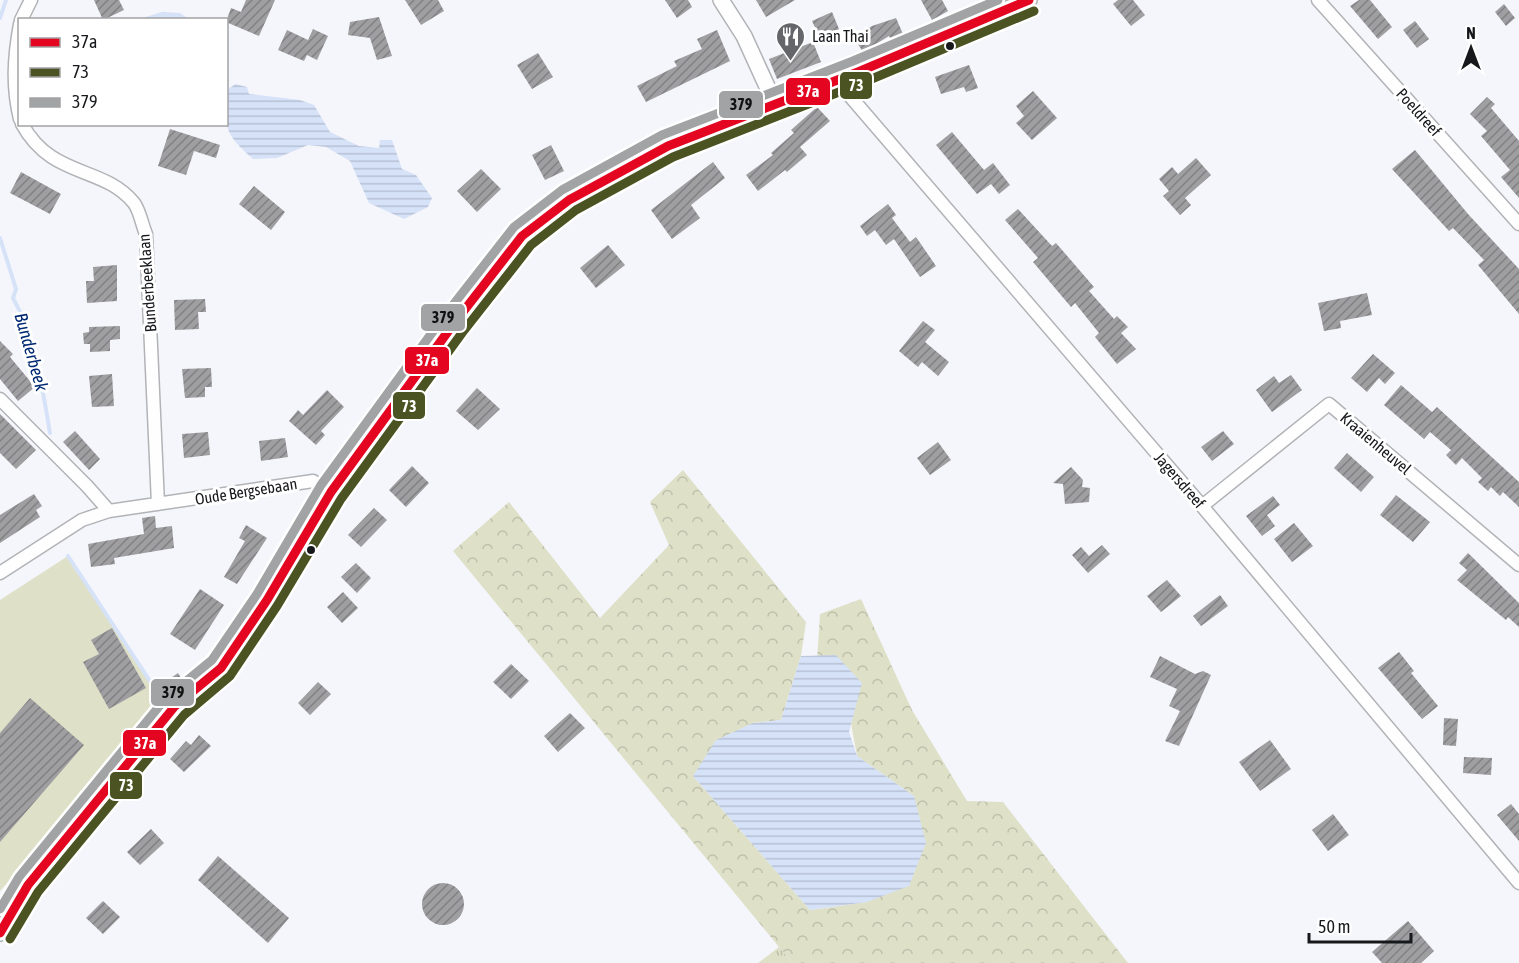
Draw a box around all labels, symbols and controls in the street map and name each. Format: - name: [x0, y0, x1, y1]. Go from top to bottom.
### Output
- legend: [18, 18, 228, 126]
- north arrow: [1441, 18, 1501, 78]
- restaurant icon: Laan Thai: [775, 20, 807, 62]
- text: N: [1466, 24, 1476, 42]
- place label: Laan Thai: [812, 27, 869, 45]
- text: 37a: [72, 31, 97, 52]
- unlabelled marker: [944, 40, 956, 52]
- text: 73: [72, 61, 89, 82]
- line badge: 73: [839, 71, 873, 100]
- text: 73: [848, 76, 864, 94]
- line badge: 37a: [785, 77, 831, 106]
- text: 37a: [797, 82, 819, 100]
- street label: Poeldreef: [1393, 85, 1445, 140]
- line badge: 379: [718, 90, 764, 119]
- text: 379: [72, 91, 97, 112]
- text: 379: [730, 95, 753, 113]
- street label: Bunderbeeklaan: [135, 233, 159, 333]
- line badge: 379: [420, 303, 466, 332]
- text: 379: [432, 308, 455, 326]
- water label: Bunderbeek: [10, 310, 53, 394]
- line badge: 37a: [404, 346, 450, 375]
- text: 37a: [416, 351, 438, 369]
- line badge: 73: [392, 391, 426, 420]
- text: 73: [401, 397, 417, 415]
- street label: Kraaienheuvel: [1337, 408, 1416, 478]
- street label: Jagersdreef: [1150, 448, 1209, 513]
- street label: Oude Bergsebaan: [194, 474, 299, 509]
- unlabelled marker: [305, 544, 317, 556]
- line badge: 379: [150, 678, 195, 707]
- text: 379: [162, 683, 185, 701]
- line badge: 37a: [122, 729, 167, 757]
- text: 37a: [134, 734, 156, 752]
- line badge: 73: [109, 771, 143, 800]
- text: 73: [118, 776, 134, 794]
- scale bar: [1309, 906, 1411, 944]
- text: 50 m: [1318, 916, 1350, 937]

